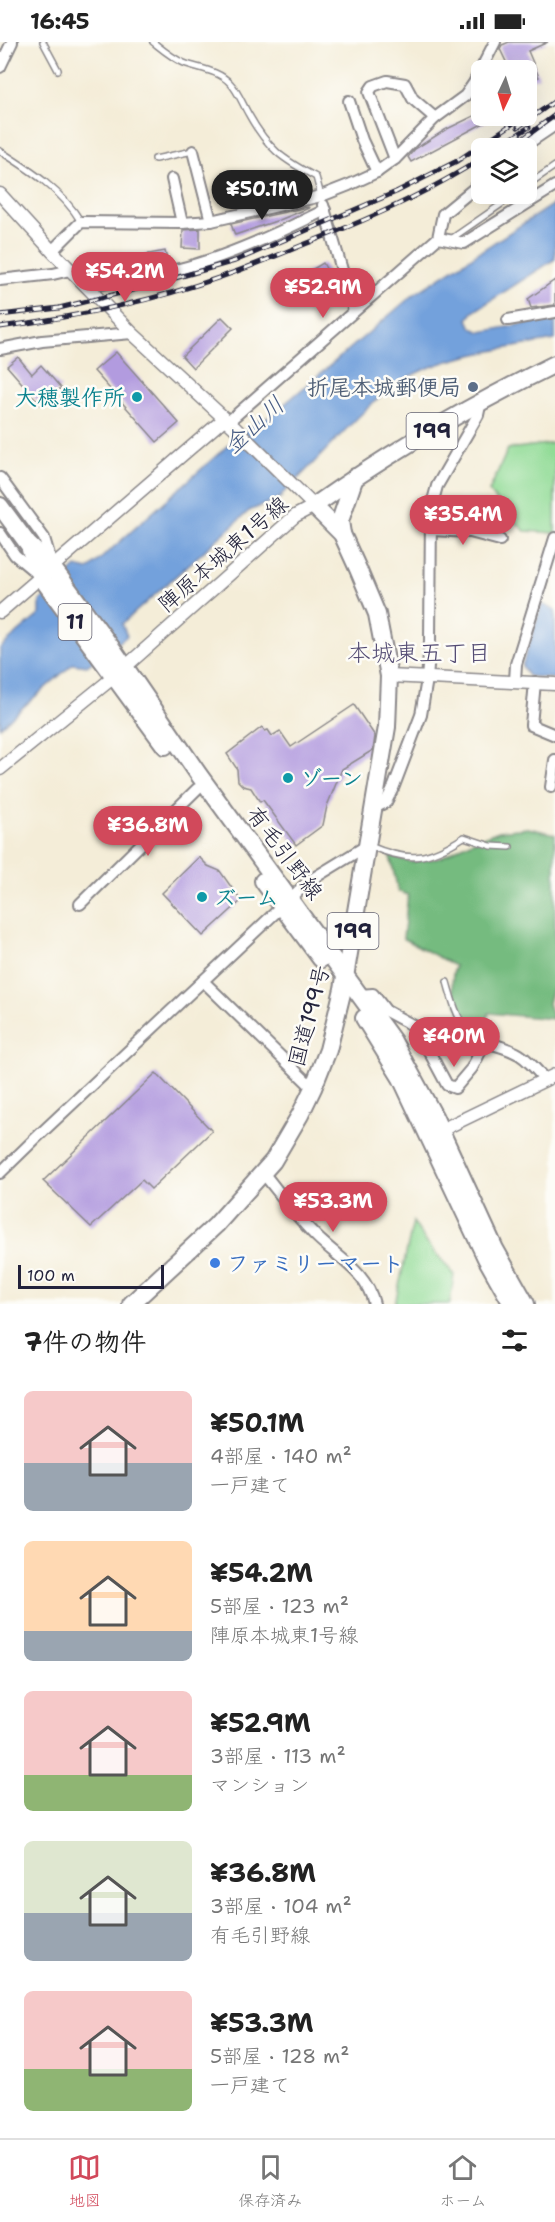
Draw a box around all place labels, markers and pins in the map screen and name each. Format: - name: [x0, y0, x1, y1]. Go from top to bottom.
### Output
- pin: ¥50.1M: [213, 170, 311, 221]
- pin: ¥54.2M: [76, 252, 174, 303]
- pin: ¥52.9M: [274, 268, 372, 319]
- place label: 折尾本城郵便局: [307, 373, 461, 402]
- marker: 折尾本城郵便局: [466, 380, 480, 394]
- place label: 大穂製作所: [15, 383, 125, 412]
- marker: 大穂製作所: [130, 390, 144, 404]
- pin: ¥35.4M: [414, 495, 512, 546]
- place label: ゾーン: [300, 764, 363, 793]
- marker: ゾーン: [281, 771, 295, 785]
- pin: ¥36.8M: [99, 806, 197, 857]
- place label: ズーム: [214, 883, 279, 912]
- marker: ズーム: [195, 890, 209, 904]
- pin: ¥40M: [418, 1017, 490, 1068]
- pin: ¥53.3M: [284, 1182, 382, 1233]
- place label: ファミリーマート: [227, 1249, 404, 1278]
- marker: ファミリーマート: [208, 1256, 222, 1270]

